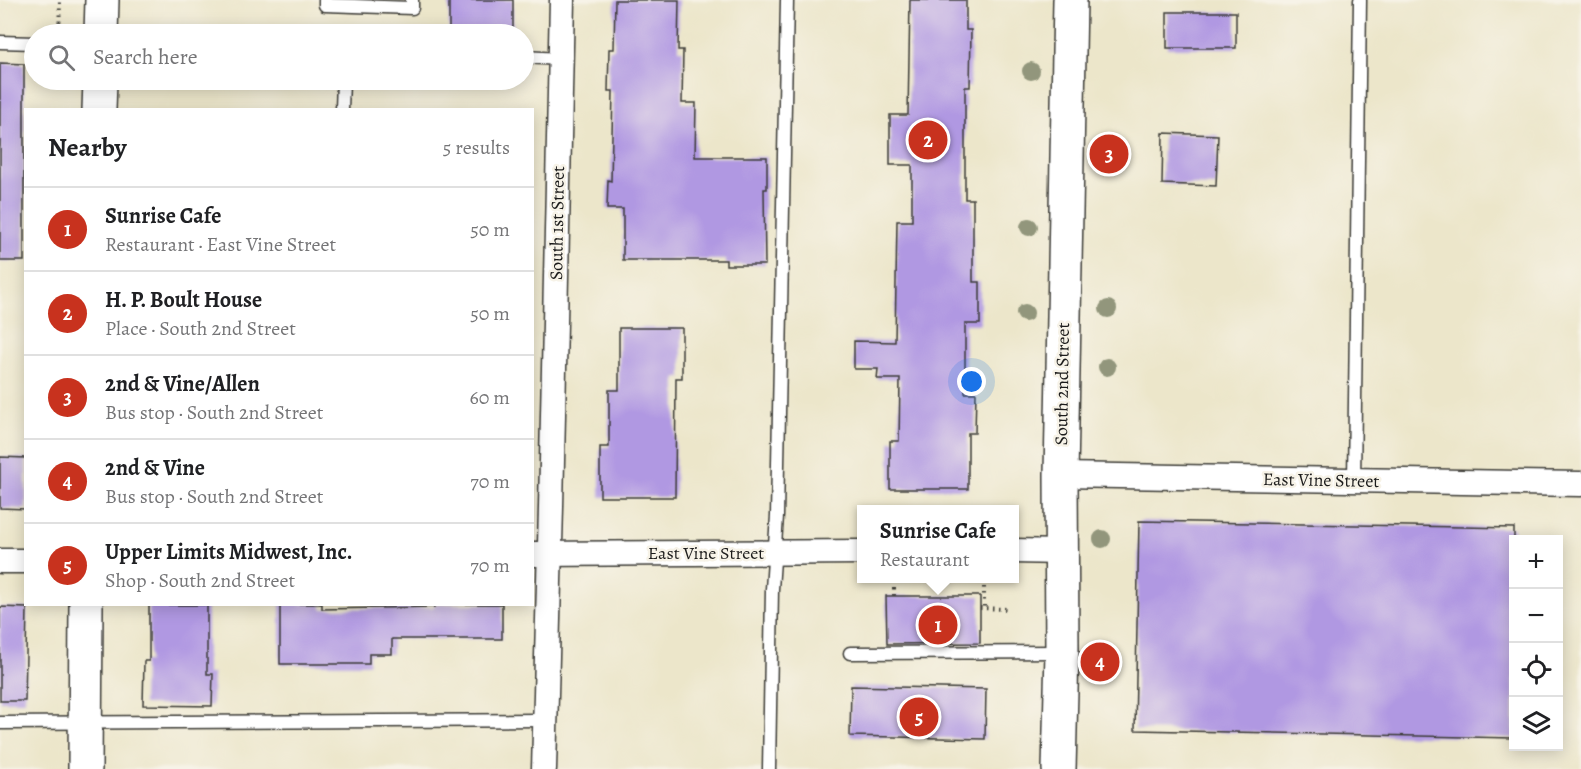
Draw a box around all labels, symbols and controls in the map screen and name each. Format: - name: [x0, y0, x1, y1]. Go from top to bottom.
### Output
- search box: [24, 24, 534, 90]
- icon: search: [45, 41, 78, 74]
- text: Search here: [93, 42, 198, 72]
- pin: 2: [908, 118, 948, 162]
- text: Nearby: [48, 130, 127, 165]
- pin: 3: [1090, 132, 1128, 176]
- text: 5 results: [443, 134, 510, 161]
- street label: South 1st Street: [544, 166, 570, 280]
- text: Sunrise Cafe: [105, 201, 221, 231]
- text: 1: [64, 216, 71, 243]
- text: 50 m: [470, 216, 510, 243]
- text: Restaurant · East Vine Street: [105, 231, 336, 258]
- text: H. P. Boult House: [105, 285, 262, 315]
- text: 2: [63, 300, 72, 327]
- text: 50 m: [470, 300, 510, 327]
- text: Place · South 2nd Street: [105, 315, 296, 342]
- street label: South 2nd Street: [1049, 322, 1075, 446]
- your location: [957, 367, 986, 396]
- text: 2nd & Vine/Allen: [105, 369, 260, 399]
- text: 3: [63, 384, 72, 411]
- text: 60 m: [470, 384, 510, 411]
- text: Bus stop · South 2nd Street: [105, 399, 323, 426]
- text: 2nd & Vine: [105, 453, 205, 483]
- street label: East Vine Street: [1263, 467, 1380, 493]
- text: 4: [63, 468, 72, 495]
- text: 70 m: [470, 468, 510, 495]
- text: Bus stop · South 2nd Street: [105, 483, 323, 510]
- popup: [857, 505, 1019, 583]
- text: Sunrise Cafe: [880, 516, 996, 546]
- map controls: [1509, 535, 1563, 751]
- button: +: [1509, 535, 1563, 589]
- text: Upper Limits Midwest, Inc.: [105, 537, 352, 567]
- street label: East Vine Street: [648, 541, 764, 565]
- text: Restaurant: [880, 546, 970, 573]
- text: 5: [63, 552, 72, 579]
- text: 70 m: [470, 552, 510, 579]
- text: Shop · South 2nd Street: [105, 567, 295, 594]
- button: −: [1509, 589, 1563, 643]
- pin: 1: [918, 602, 958, 648]
- pin: 4: [1080, 640, 1120, 684]
- button: locate: [1509, 643, 1563, 697]
- pin: 5: [900, 694, 938, 740]
- button: layers: [1509, 697, 1563, 751]

